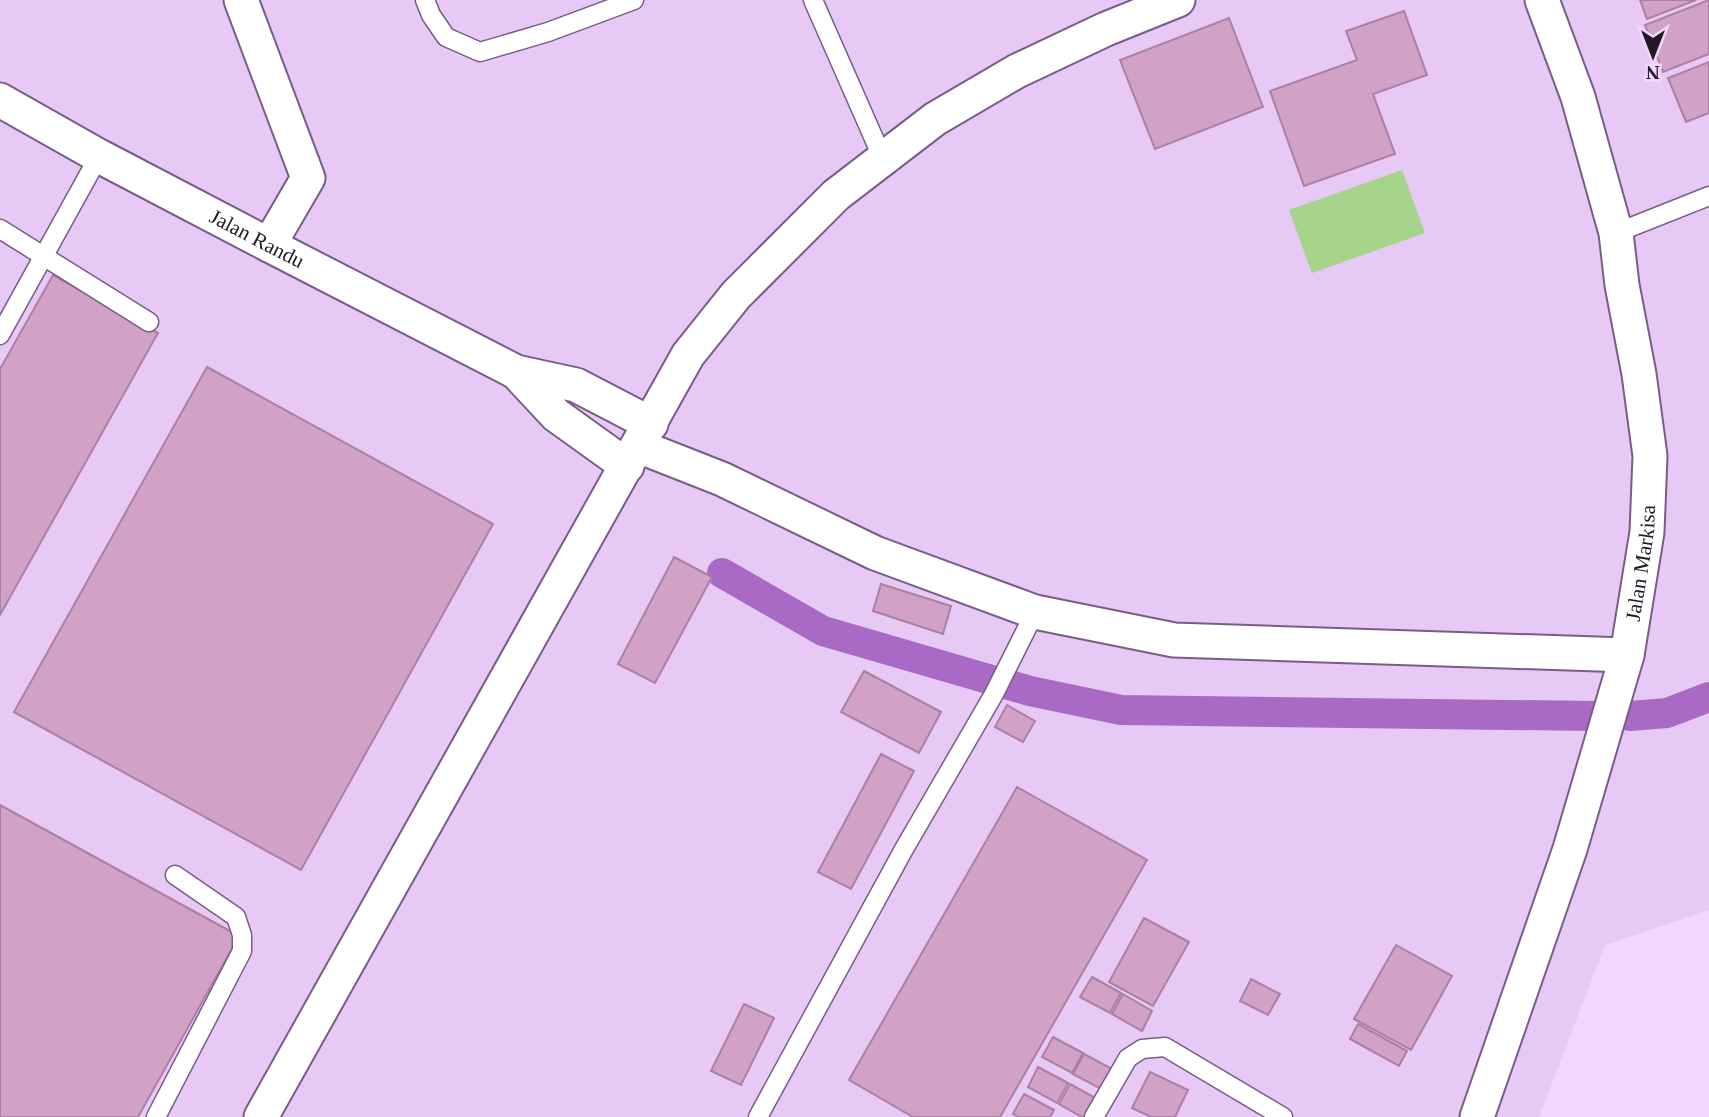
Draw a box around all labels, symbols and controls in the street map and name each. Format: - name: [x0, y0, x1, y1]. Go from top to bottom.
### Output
- north arrow: [1618, 21, 1688, 91]
- text: N: [1646, 62, 1660, 83]
- street label: Jalan Randu: [206, 204, 309, 273]
- street label: Jalan Markisa: [1621, 504, 1660, 623]

